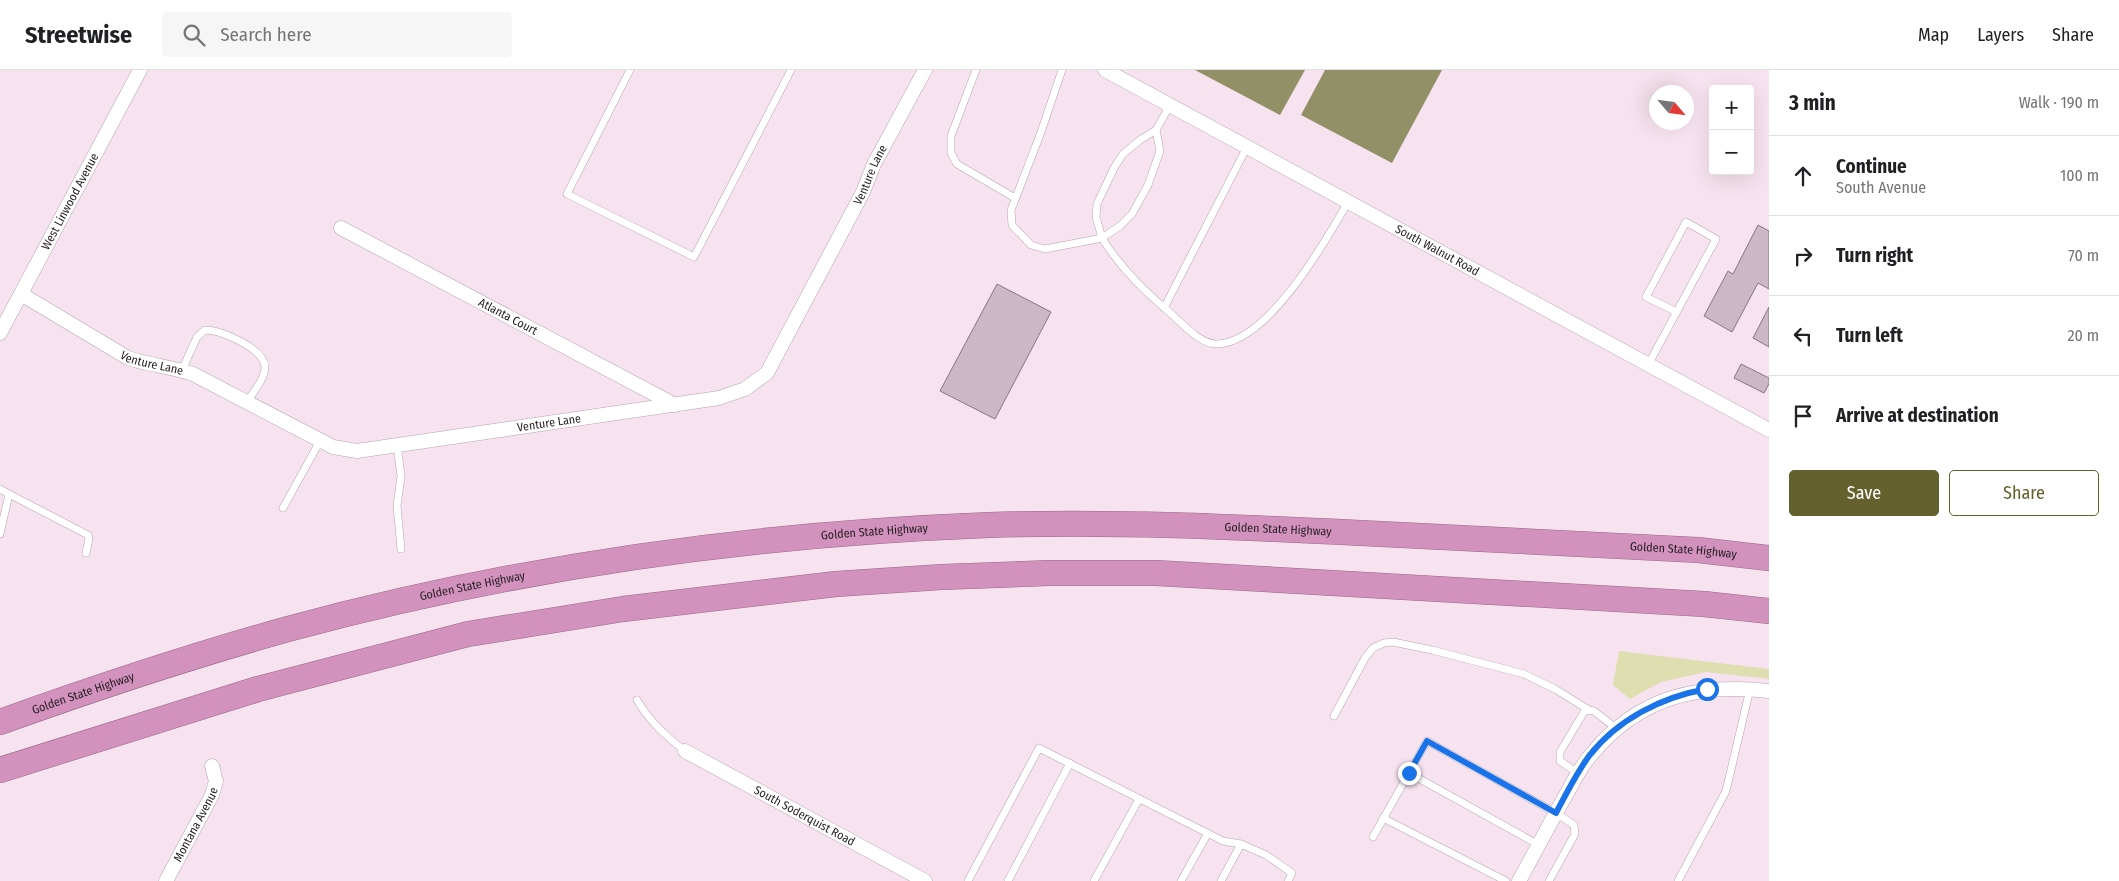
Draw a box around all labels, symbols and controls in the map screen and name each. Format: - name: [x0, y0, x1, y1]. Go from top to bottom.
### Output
- search box: [162, 12, 512, 57]
- text: Streetwise: [25, 21, 132, 49]
- icon: search: [180, 21, 208, 49]
- text: Search here: [220, 23, 312, 46]
- text: Map: [1918, 24, 1949, 46]
- text: Layers: [1977, 24, 2024, 46]
- text: Share: [2052, 24, 2094, 46]
- north arrow: [1649, 85, 1694, 130]
- map controls: [1709, 85, 1754, 175]
- button: +: [1709, 85, 1754, 130]
- text: 3 min: [1789, 90, 1836, 116]
- text: Walk · 190 m: [2019, 93, 2099, 112]
- button: −: [1709, 130, 1754, 175]
- street label: Venture Lane: [850, 142, 890, 207]
- street label: West Linwood Avenue: [39, 151, 101, 252]
- text: Continue: [1836, 155, 1907, 178]
- icon: ahead: [1789, 162, 1817, 190]
- text: 100 m: [2060, 166, 2099, 185]
- text: South Avenue: [1836, 178, 1926, 197]
- street label: South Walnut Road: [1393, 222, 1482, 279]
- icon: right: [1789, 242, 1817, 270]
- text: Turn right: [1836, 244, 1913, 267]
- text: 70 m: [2068, 246, 2099, 265]
- street label: Atlanta Court: [476, 295, 540, 338]
- icon: left: [1789, 322, 1817, 350]
- text: Turn left: [1836, 324, 1903, 347]
- text: 20 m: [2068, 326, 2099, 345]
- street label: Venture Lane: [118, 348, 185, 378]
- icon: arrive: [1789, 402, 1817, 430]
- text: Arrive at destination: [1836, 404, 1999, 427]
- street label: Venture Lane: [516, 411, 582, 434]
- button: Save: [1789, 470, 1939, 516]
- button: Share: [1949, 470, 2099, 516]
- street label: Golden State Highway: [1224, 520, 1332, 539]
- street label: Golden State Highway: [820, 521, 929, 543]
- street label: Golden State Highway: [1630, 539, 1738, 561]
- street label: Golden State Highway: [418, 568, 527, 603]
- street label: Golden State Highway: [30, 669, 137, 717]
- route start: [1696, 678, 1719, 701]
- route end: [1398, 762, 1421, 785]
- street label: South Soderquist Road: [752, 783, 857, 849]
- street label: Montana Avenue: [171, 786, 221, 864]

